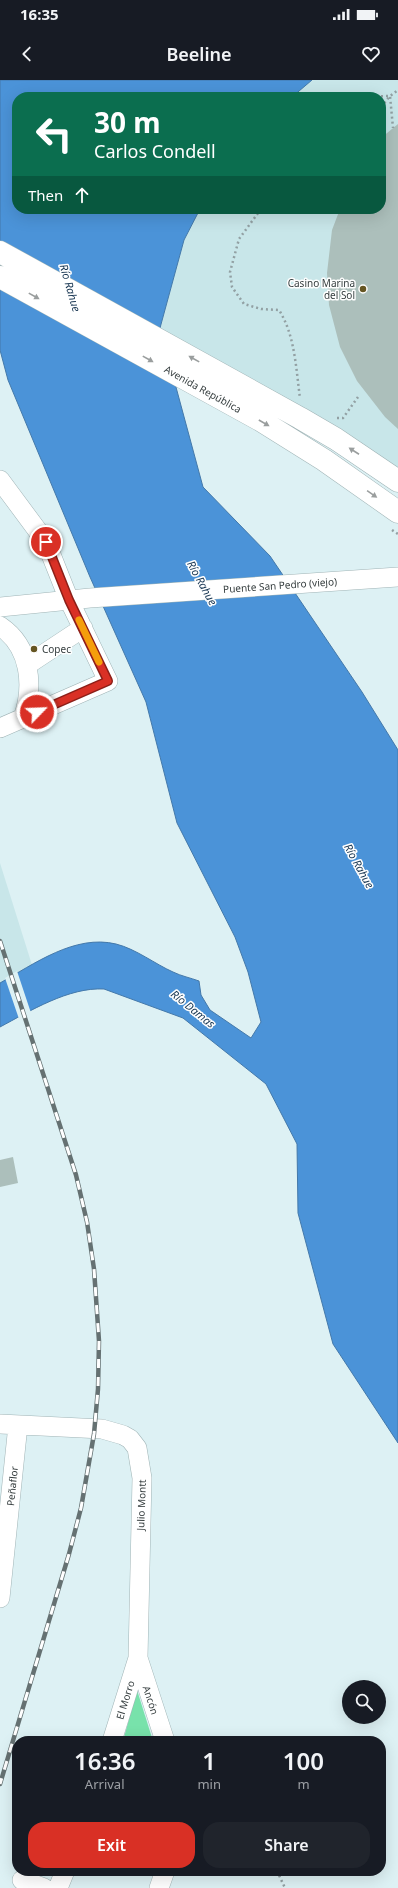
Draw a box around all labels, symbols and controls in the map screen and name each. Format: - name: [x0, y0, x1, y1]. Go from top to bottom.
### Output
- text: 16:35: [20, 4, 59, 24]
- text: Beeline: [166, 42, 232, 66]
- icon: back: [16, 43, 38, 65]
- icon: heart: [360, 43, 382, 65]
- text: 30 m: [94, 103, 161, 141]
- icon: left: [28, 108, 80, 160]
- text: Carlos Condell: [94, 139, 216, 163]
- icon: ahead: [71, 184, 93, 206]
- text: Then: [28, 185, 63, 205]
- water label: Río Rahue: [57, 262, 85, 314]
- place label: Casino Marina del Sol: [288, 276, 355, 302]
- marker: Casino Marina del Sol: [358, 284, 368, 294]
- one-way arrow: [28, 292, 40, 299]
- one-way arrow: [142, 355, 154, 362]
- one-way arrow: [189, 356, 200, 362]
- street label: Avenida República: [162, 362, 244, 416]
- one-way arrow: [258, 419, 270, 426]
- one-way arrow: [349, 447, 359, 455]
- one-way arrow: [367, 490, 378, 498]
- pin: [29, 525, 63, 559]
- icon: arrive: [35, 531, 57, 553]
- water label: Río Rahue: [184, 558, 221, 608]
- street label: Puente San Pedro (viejo): [223, 574, 337, 596]
- place label: Copec: [42, 642, 71, 656]
- marker: Copec: [29, 644, 39, 654]
- position arrow: [16, 691, 58, 733]
- water label: Río Rahue: [341, 841, 378, 891]
- water label: Río Damas: [168, 986, 219, 1031]
- street label: Peñaflor: [3, 1466, 21, 1506]
- street label: Julio Montt: [133, 1479, 149, 1532]
- street label: El Morro: [112, 1679, 138, 1721]
- map controls: [342, 1680, 386, 1724]
- button: search: [342, 1680, 386, 1724]
- street label: Ancón: [140, 1684, 162, 1716]
- text: 16:36: [74, 1744, 135, 1777]
- text: 1: [202, 1744, 216, 1777]
- text: 100: [283, 1744, 324, 1777]
- text: Arrival: [85, 1775, 125, 1793]
- text: min: [197, 1775, 221, 1793]
- text: m: [297, 1775, 310, 1793]
- button: Exit: [28, 1822, 195, 1868]
- button: Share: [203, 1822, 370, 1868]

